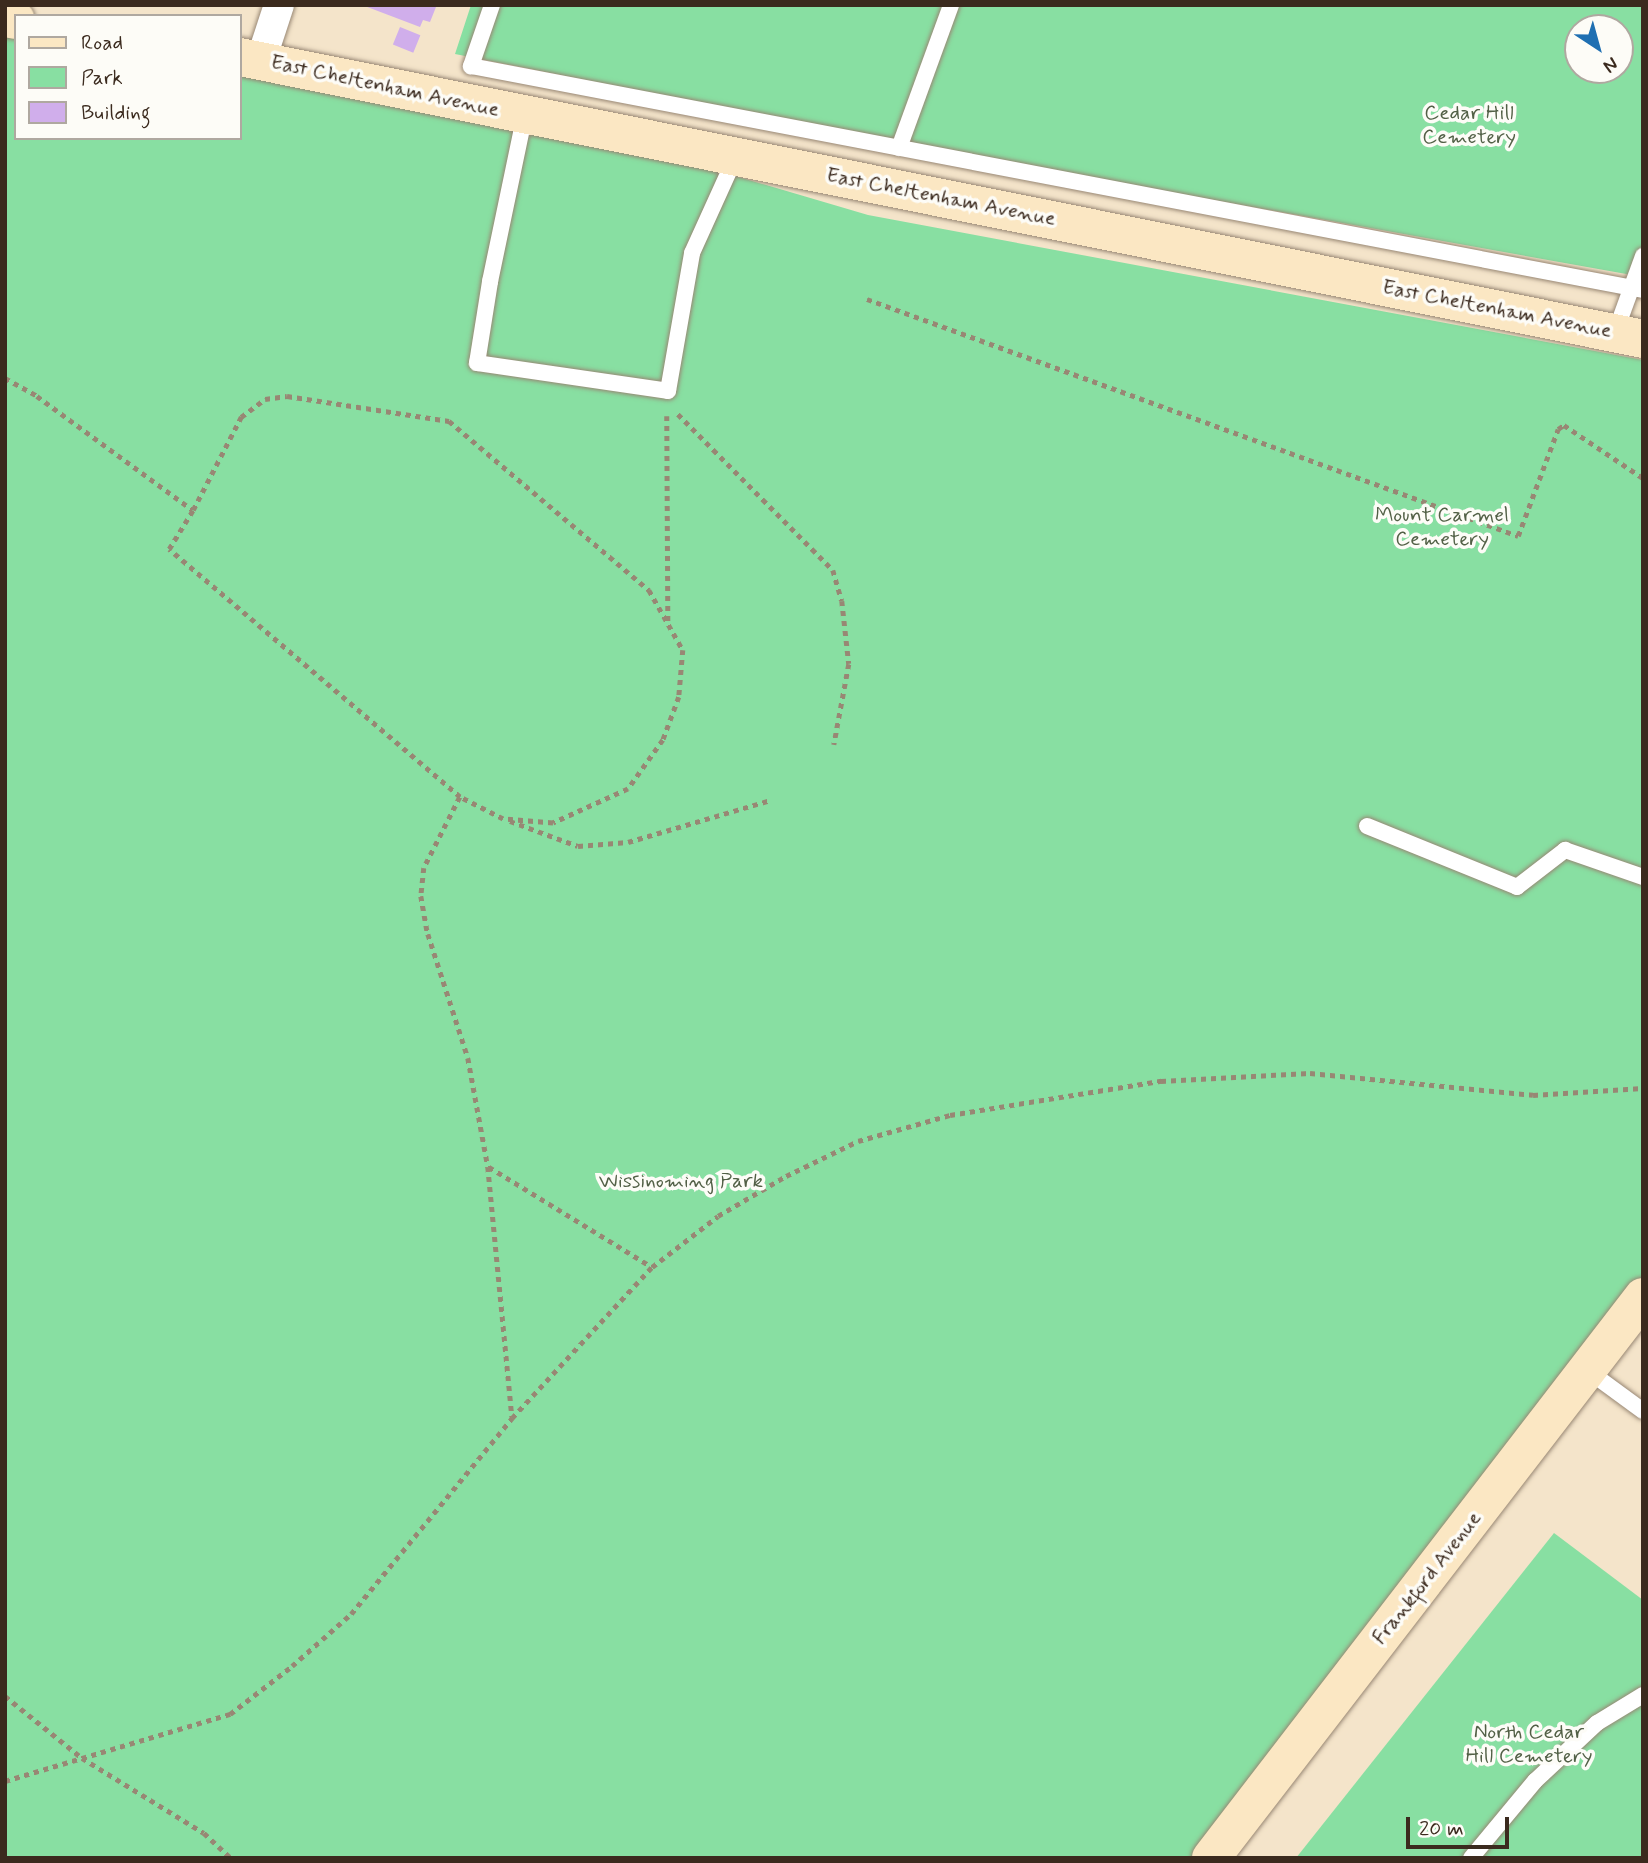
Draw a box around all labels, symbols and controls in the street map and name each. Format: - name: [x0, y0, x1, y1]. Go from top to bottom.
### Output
- legend: [14, 14, 242, 140]
- north arrow: [1564, 14, 1634, 84]
- text: Road: [81, 29, 123, 57]
- street label: East Cheltenham Avenue: [271, 50, 499, 122]
- text: N: [1598, 51, 1623, 79]
- text: Park: [81, 64, 123, 92]
- text: Building: [81, 99, 151, 127]
- park label: Cedar Hill Cemetery: [1422, 100, 1516, 150]
- street label: East Cheltenham Avenue: [827, 163, 1055, 231]
- street label: East Cheltenham Avenue: [1383, 275, 1611, 343]
- park label: Mount Carmel Cemetery: [1375, 502, 1509, 552]
- park label: Wissinoming Park: [600, 1168, 762, 1194]
- street label: Frankford Avenue: [1367, 1506, 1487, 1650]
- park label: North Cedar Hill Cemetery: [1465, 1719, 1593, 1769]
- scale bar: [1410, 1804, 1513, 1848]
- text: 20 m: [1419, 1815, 1464, 1843]

